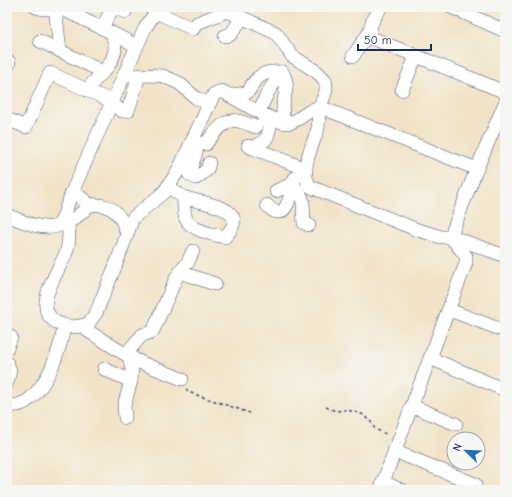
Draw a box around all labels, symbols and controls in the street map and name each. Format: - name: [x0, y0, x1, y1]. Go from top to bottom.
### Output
- scale bar: [358, 26, 431, 52]
- text: 50 m: [364, 33, 392, 47]
- north arrow: [446, 431, 486, 471]
- text: N: [450, 441, 465, 453]

